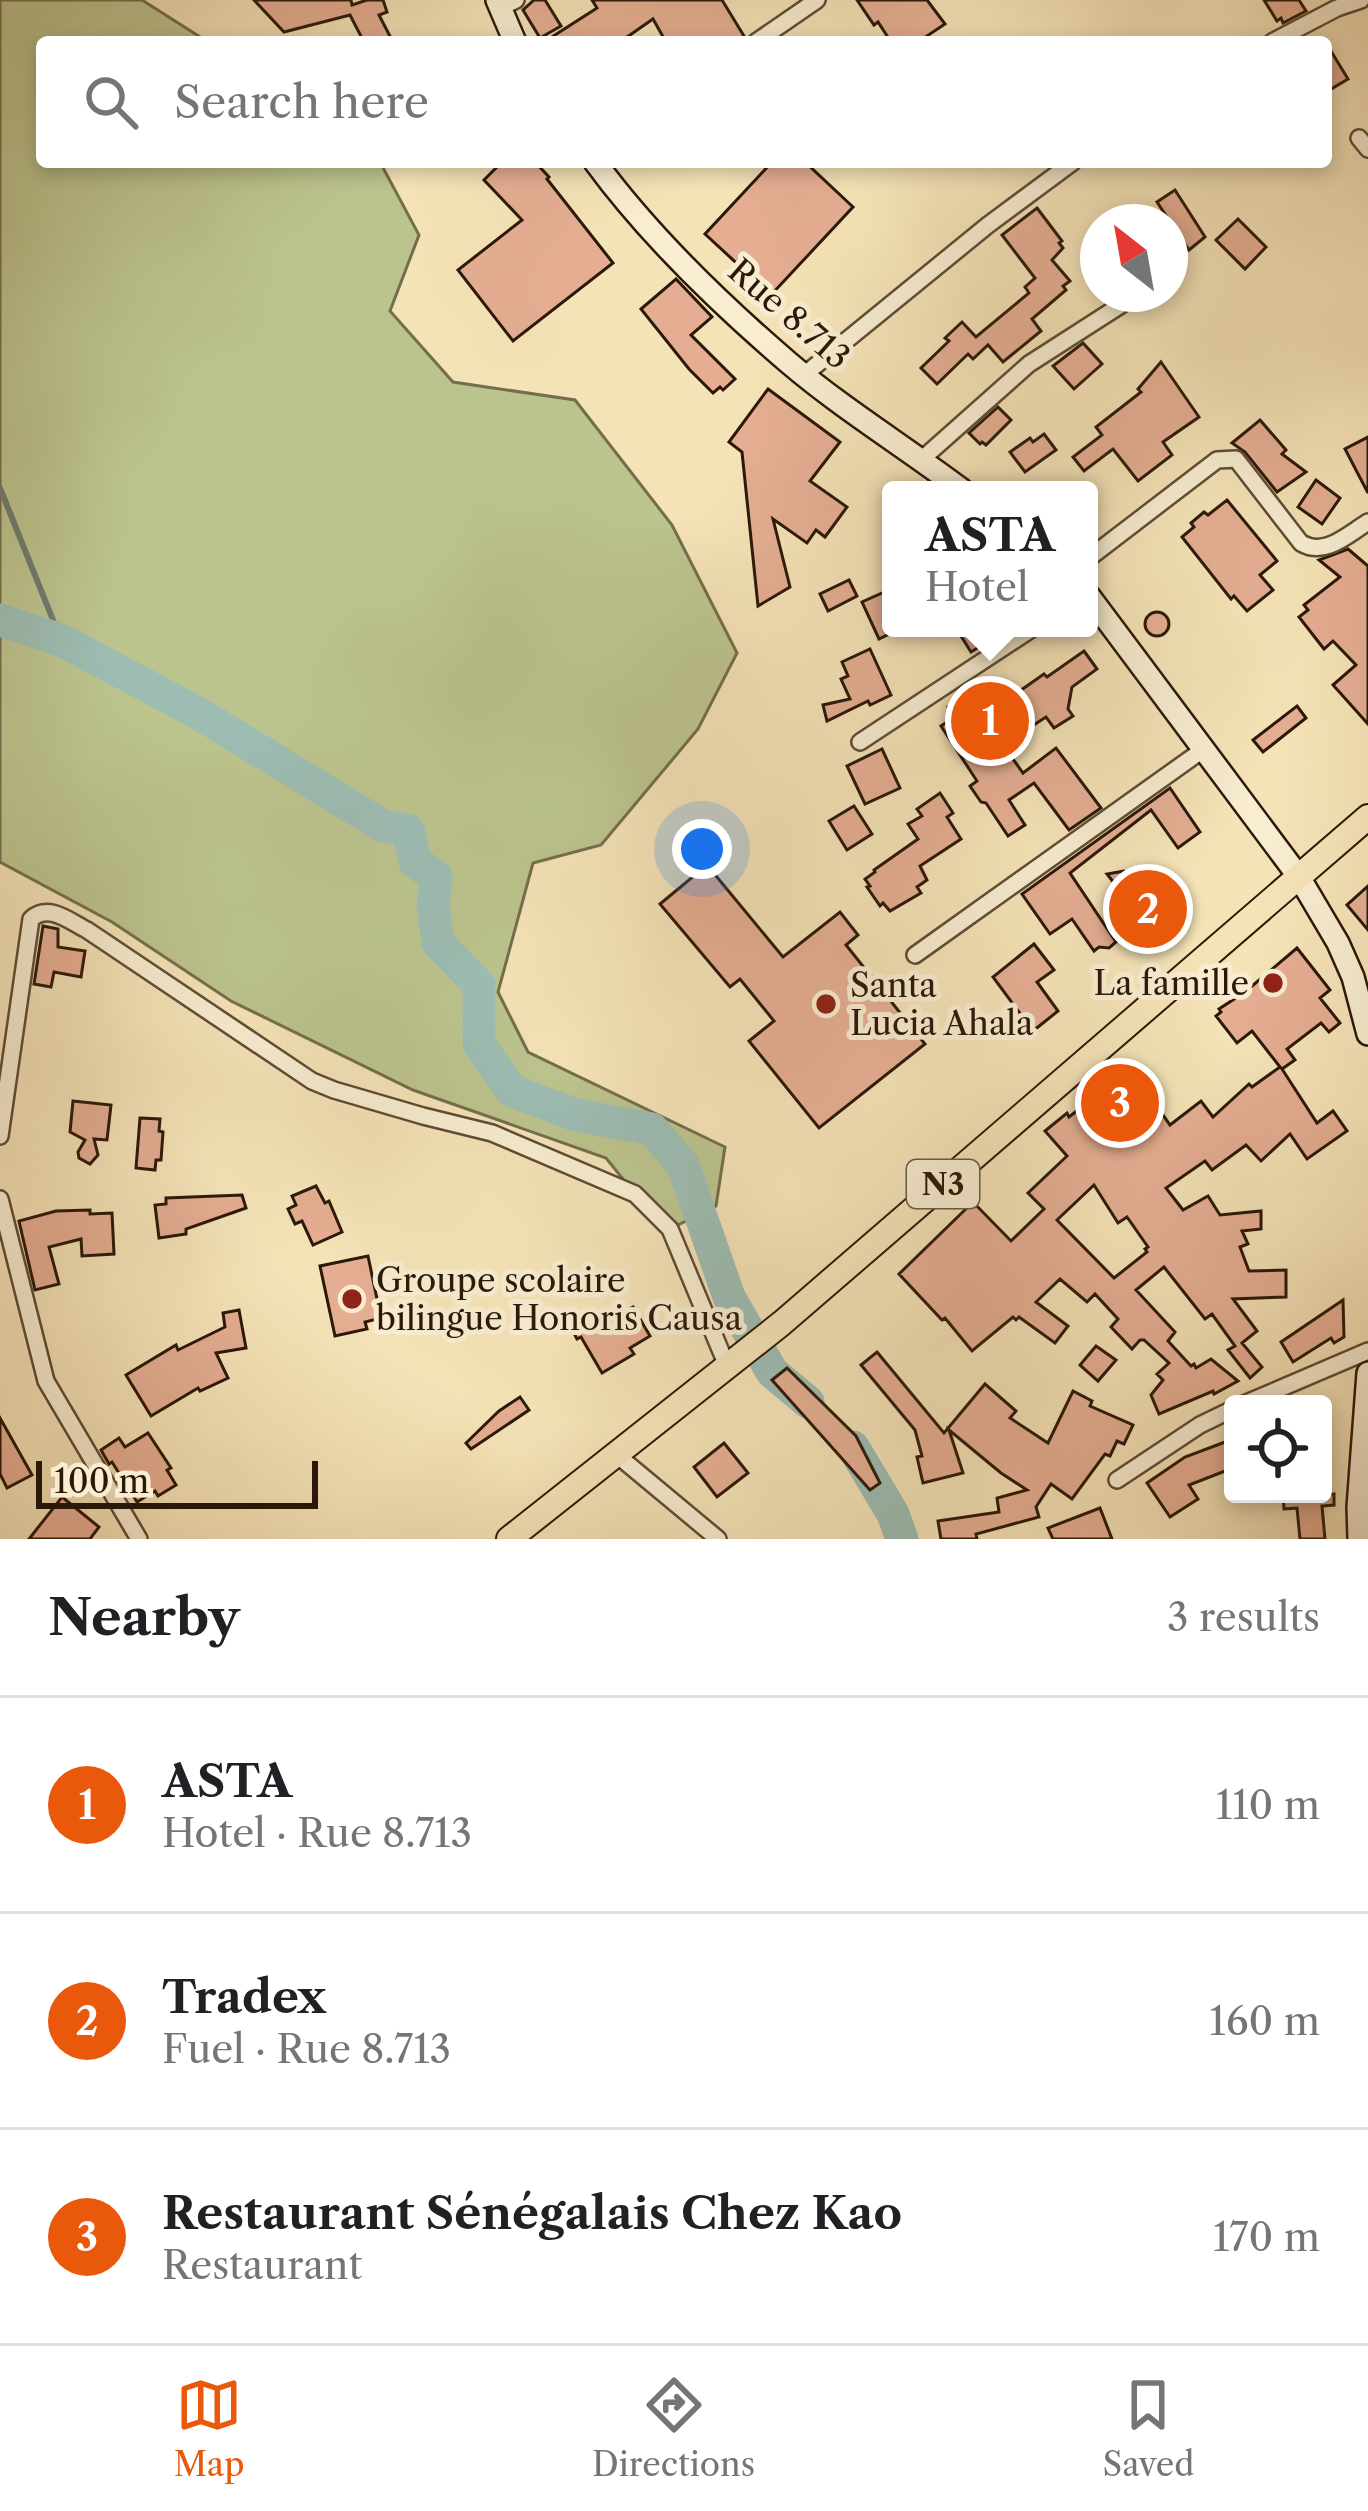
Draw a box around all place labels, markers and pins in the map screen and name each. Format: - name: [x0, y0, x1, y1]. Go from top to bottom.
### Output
- pin: 1: [951, 676, 1029, 766]
- pin: 2: [1109, 864, 1187, 954]
- place label: La famille: [1094, 963, 1249, 1004]
- place label: Santa Lucia Ahala: [850, 965, 1034, 1044]
- marker: La famille: [1260, 970, 1286, 996]
- marker: Santa Lucia Ahala: [813, 991, 839, 1017]
- pin: 3: [1081, 1058, 1159, 1148]
- place label: Groupe scolaire bilingue Honoris Causa: [376, 1260, 743, 1339]
- marker: Groupe scolaire bilingue Honoris Causa: [339, 1286, 365, 1312]

